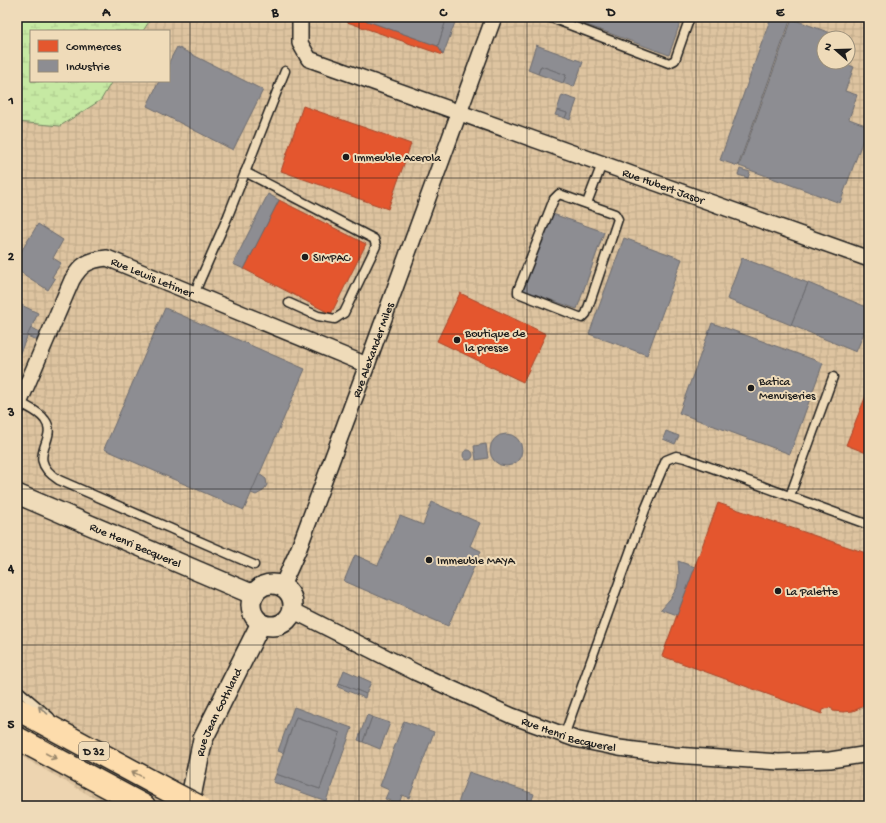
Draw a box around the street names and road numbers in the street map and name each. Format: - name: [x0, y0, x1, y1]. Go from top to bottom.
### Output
- street label: Rue Hubert Jasor: [620, 167, 708, 209]
- street label: Rue Lewis Letimer: [108, 255, 197, 302]
- street label: Rue Alexander Miles: [350, 301, 398, 400]
- street label: Rue Henri Becquerel: [87, 521, 183, 572]
- street label: Rue Jean Gothland: [195, 666, 247, 758]
- street label: Rue Henri Becquerel: [519, 715, 617, 756]
- road number: D 32: [79, 742, 109, 760]

